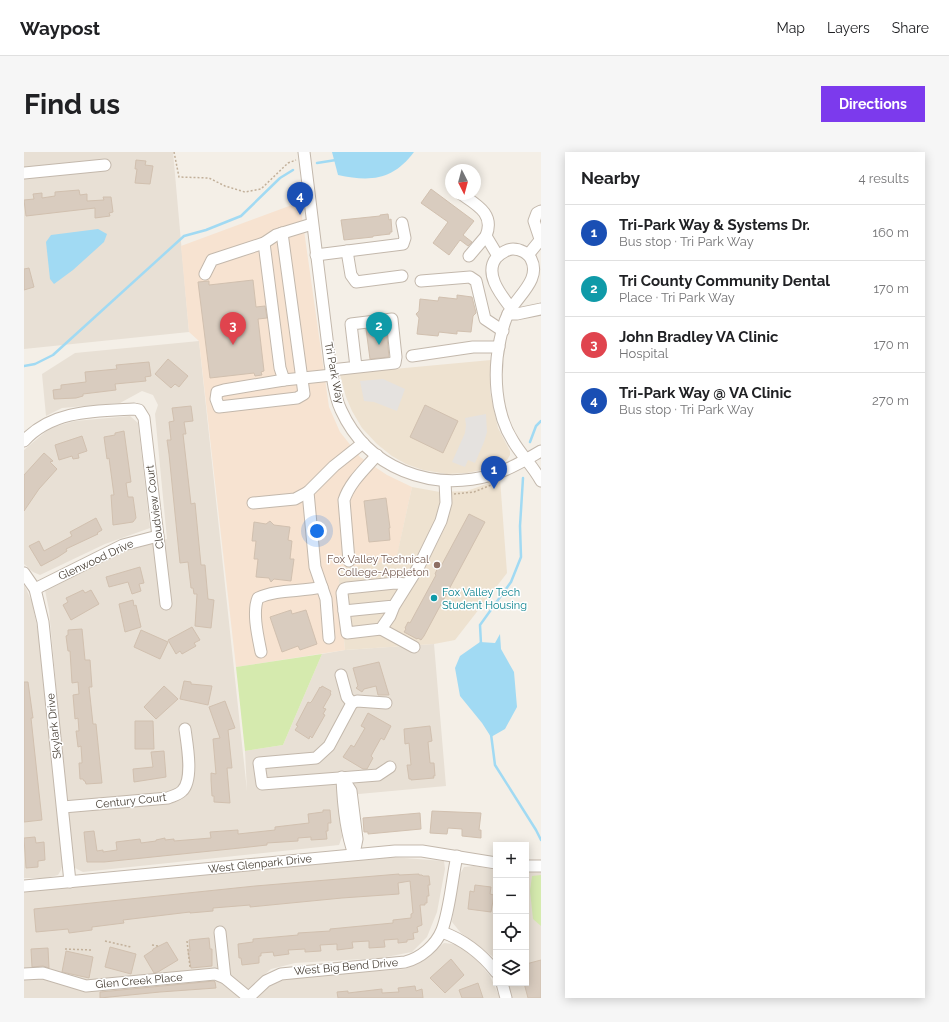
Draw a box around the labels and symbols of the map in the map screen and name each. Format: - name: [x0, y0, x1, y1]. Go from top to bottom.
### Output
- north arrow: [445, 164, 481, 200]
- pin: 4: [287, 182, 313, 215]
- pin: 3: [220, 312, 246, 345]
- pin: 2: [366, 312, 392, 345]
- street label: Tri Park Way: [322, 341, 346, 405]
- pin: 1: [481, 456, 507, 489]
- street label: Cloudview Court: [143, 464, 167, 550]
- your location: [307, 521, 327, 541]
- street label: Glenwood Drive: [56, 537, 136, 583]
- place label: Fox Valley Technical College-Appleton: [327, 553, 429, 579]
- marker: Fox Valley Technical College-Appleton: [432, 560, 442, 570]
- place label: Fox Valley Tech Student Housing: [442, 586, 527, 612]
- marker: Fox Valley Tech Student Housing: [429, 593, 439, 603]
- street label: Skylark Drive: [44, 692, 64, 760]
- street label: Century Court: [95, 791, 167, 811]
- street label: West Glenpark Drive: [207, 852, 313, 876]
- street label: West Big Bend Drive: [293, 956, 399, 978]
- street label: Glen Creek Place: [95, 971, 184, 991]

